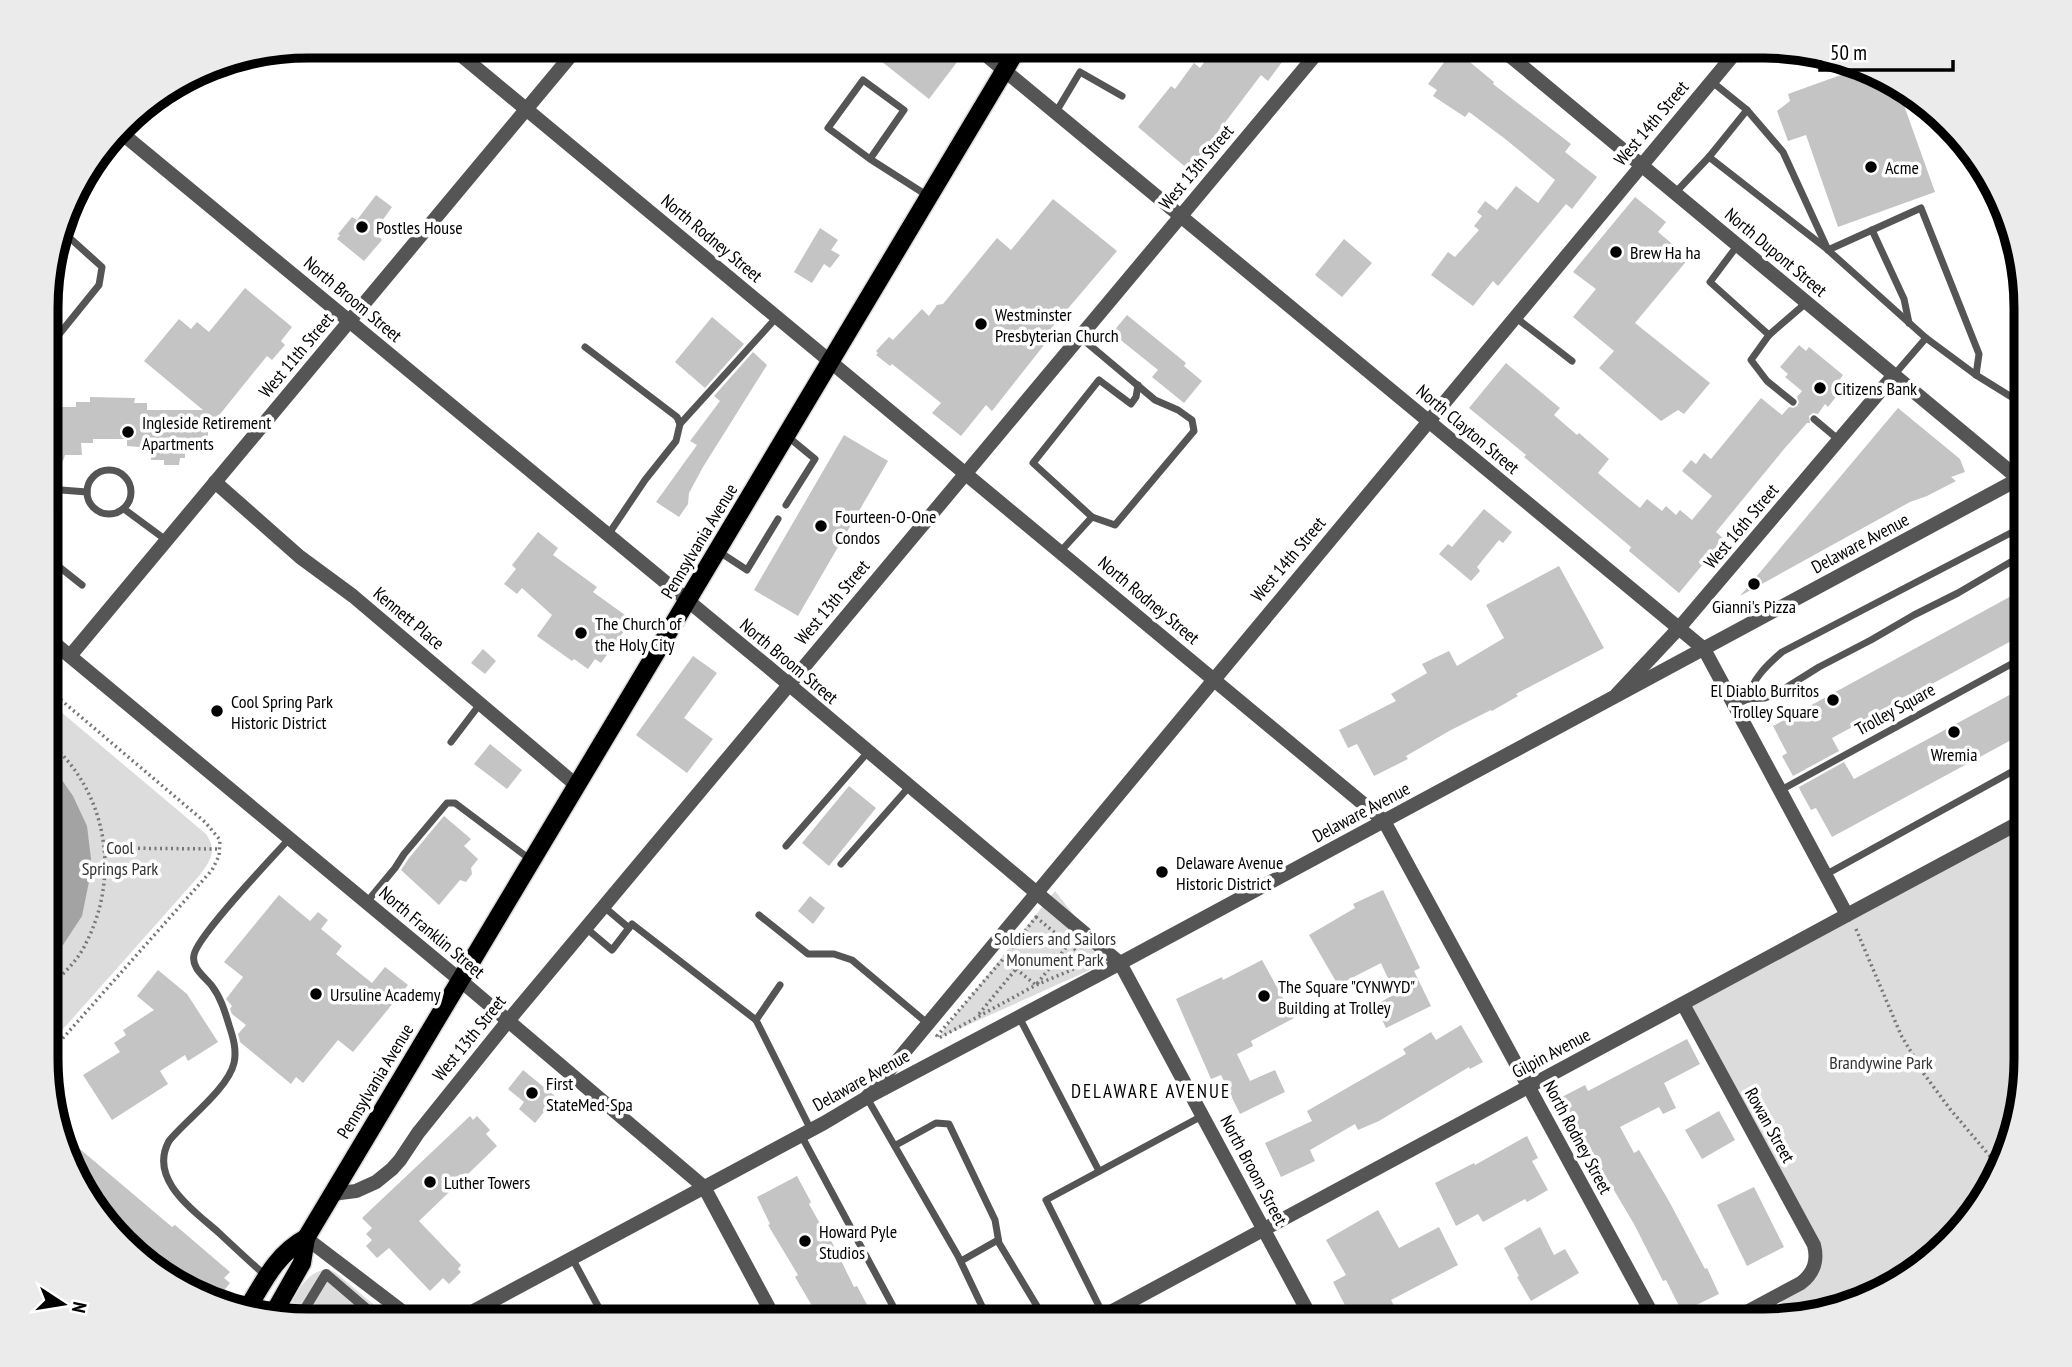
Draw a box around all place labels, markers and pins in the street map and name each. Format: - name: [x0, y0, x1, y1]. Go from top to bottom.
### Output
- place label: Acme: [1885, 156, 1919, 179]
- marker: Acme: [1863, 159, 1879, 175]
- place label: Postles House: [376, 216, 463, 239]
- marker: Postles House: [354, 219, 370, 235]
- place label: Brew Ha ha: [1630, 241, 1701, 264]
- marker: Brew Ha ha: [1608, 244, 1624, 260]
- place label: Westminster Presbyterian Church: [995, 303, 1119, 347]
- marker: Westminster Presbyterian Church: [973, 316, 989, 332]
- place label: Citizens Bank: [1834, 377, 1917, 400]
- marker: Citizens Bank: [1812, 380, 1828, 396]
- place label: Ingleside Retirement Apartments: [142, 411, 271, 455]
- marker: Ingleside Retirement Apartments: [120, 424, 136, 440]
- place label: Fourteen-O-One Condos: [835, 505, 936, 549]
- marker: Fourteen-O-One Condos: [813, 518, 829, 534]
- marker: Gianni's Pizza: [1746, 576, 1762, 592]
- place label: Gianni's Pizza: [1712, 595, 1796, 618]
- place label: The Church of the Holy City: [595, 612, 683, 656]
- marker: The Church of the Holy City: [573, 625, 589, 641]
- place label: El Diablo Burritos Trolley Square: [1710, 679, 1819, 723]
- place label: Cool Spring Park Historic District: [231, 690, 333, 734]
- marker: El Diablo Burritos Trolley Square: [1825, 692, 1841, 708]
- marker: Cool Spring Park Historic District: [209, 703, 225, 719]
- marker: Wremia: [1946, 724, 1962, 740]
- place label: Wremia: [1931, 743, 1977, 766]
- place label: Delaware Avenue Historic District: [1176, 851, 1283, 895]
- marker: Delaware Avenue Historic District: [1154, 864, 1170, 880]
- place label: The Square "CYNWYD" Building at Trolley: [1278, 975, 1415, 1019]
- place label: Ursuline Academy: [330, 983, 441, 1006]
- marker: Ursuline Academy: [308, 986, 324, 1002]
- marker: The Square "CYNWYD" Building at Trolley: [1256, 988, 1272, 1004]
- place label: First StateMed-Spa: [546, 1072, 633, 1116]
- marker: First StateMed-Spa: [524, 1085, 540, 1101]
- place label: Luther Towers: [444, 1171, 530, 1194]
- marker: Luther Towers: [422, 1174, 438, 1190]
- place label: Howard Pyle Studios: [819, 1220, 897, 1264]
- marker: Howard Pyle Studios: [797, 1233, 813, 1249]

